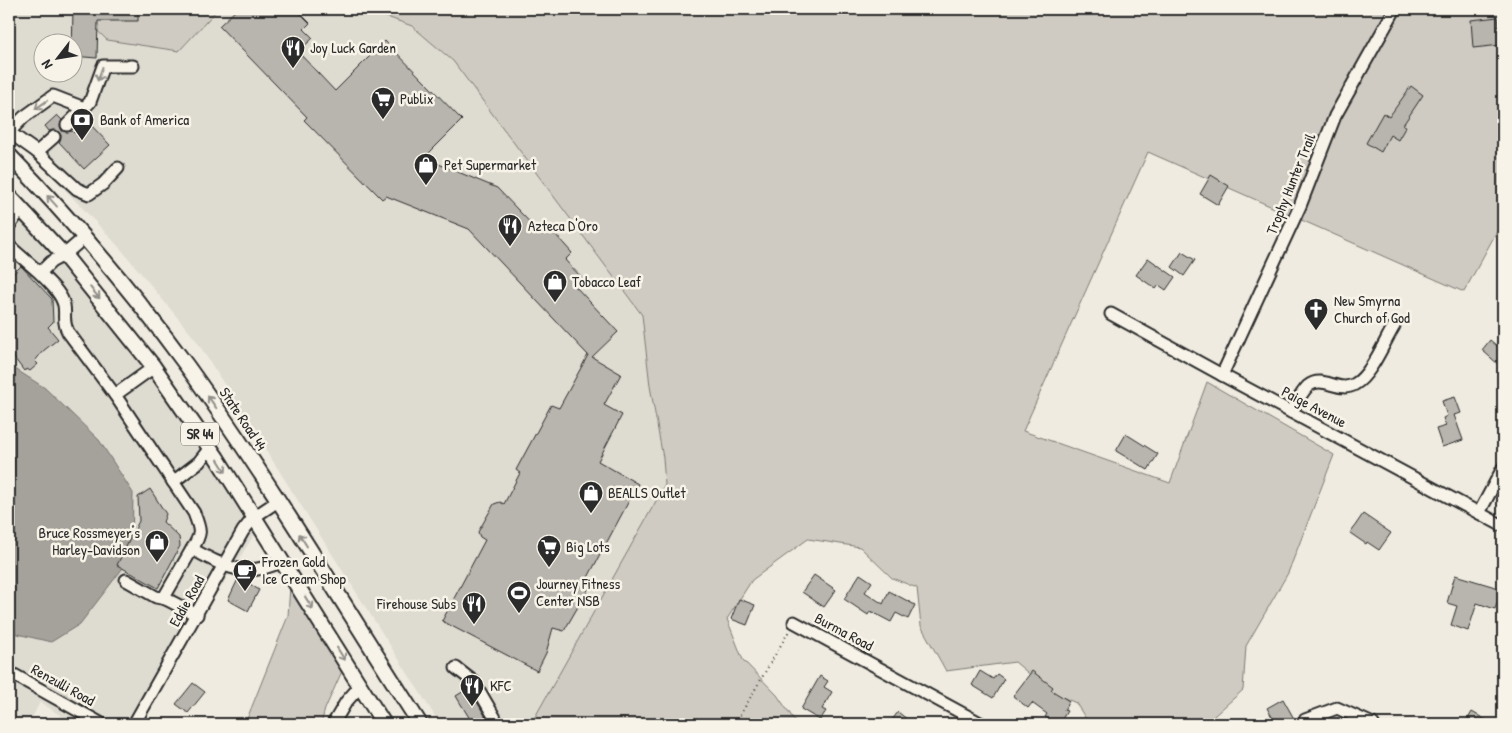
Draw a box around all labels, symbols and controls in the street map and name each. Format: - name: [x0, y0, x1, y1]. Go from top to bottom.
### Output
- north arrow: [32, 32, 82, 82]
- restaurant icon: Joy Luck Garden: [280, 35, 306, 69]
- place label: Joy Luck Garden: [310, 37, 396, 58]
- text: N: [36, 56, 56, 73]
- one-way arrow: [95, 66, 104, 81]
- supermarket icon: Publix: [370, 86, 396, 120]
- place label: Publix: [400, 88, 434, 109]
- one-way arrow: [34, 100, 48, 111]
- bank icon: Bank of America: [69, 107, 95, 141]
- place label: Bank of America: [100, 109, 189, 130]
- street label: Trophy Hunter Trail: [1261, 130, 1320, 238]
- shop icon: Pet Supermarket: [413, 152, 439, 186]
- place label: Pet Supermarket: [444, 154, 537, 175]
- one-way arrow: [47, 195, 58, 208]
- restaurant icon: Azteca D'Oro: [497, 213, 523, 247]
- place label: Azteca D'Oro: [528, 215, 598, 236]
- shop icon: Tobacco Leaf: [542, 269, 568, 303]
- place label: Tobacco Leaf: [572, 271, 642, 292]
- one-way arrow: [89, 286, 100, 299]
- place label: New Smyrna Church of God: [1334, 290, 1410, 328]
- church icon: New Smyrna Church of God: [1303, 297, 1329, 331]
- street label: Paige Avenue: [1278, 381, 1350, 432]
- street label: State Road 44: [215, 383, 272, 455]
- one-way arrow: [207, 396, 217, 410]
- road number: SR 44: [181, 422, 219, 446]
- one-way arrow: [217, 459, 227, 473]
- shop icon: BEALLS Outlet: [578, 480, 604, 514]
- place label: BEALLS Outlet: [608, 482, 687, 503]
- place label: Bruce Rossmeyer's Harley-Davidson: [38, 522, 140, 560]
- shop icon: Bruce Rossmeyer's Harley-Davidson: [144, 529, 170, 563]
- one-way arrow: [297, 533, 307, 547]
- supermarket icon: Big Lots: [536, 534, 562, 568]
- place label: Big Lots: [566, 536, 610, 557]
- place label: Frozen Gold Ice Cream Shop: [261, 551, 346, 589]
- cafe icon: Frozen Gold Ice Cream Shop: [232, 558, 258, 592]
- street label: Eddie Road: [164, 571, 209, 630]
- place label: Journey Fitness Center NSB: [536, 573, 621, 611]
- sports icon: Journey Fitness Center NSB: [506, 580, 532, 614]
- restaurant icon: Firehouse Subs: [461, 591, 487, 625]
- place label: Firehouse Subs: [376, 593, 456, 614]
- one-way arrow: [305, 596, 315, 610]
- street label: Burma Road: [811, 607, 877, 656]
- one-way arrow: [337, 646, 347, 660]
- street label: Renzulli Road: [28, 658, 99, 711]
- restaurant icon: KFC: [459, 673, 485, 707]
- place label: KFC: [490, 675, 512, 696]

